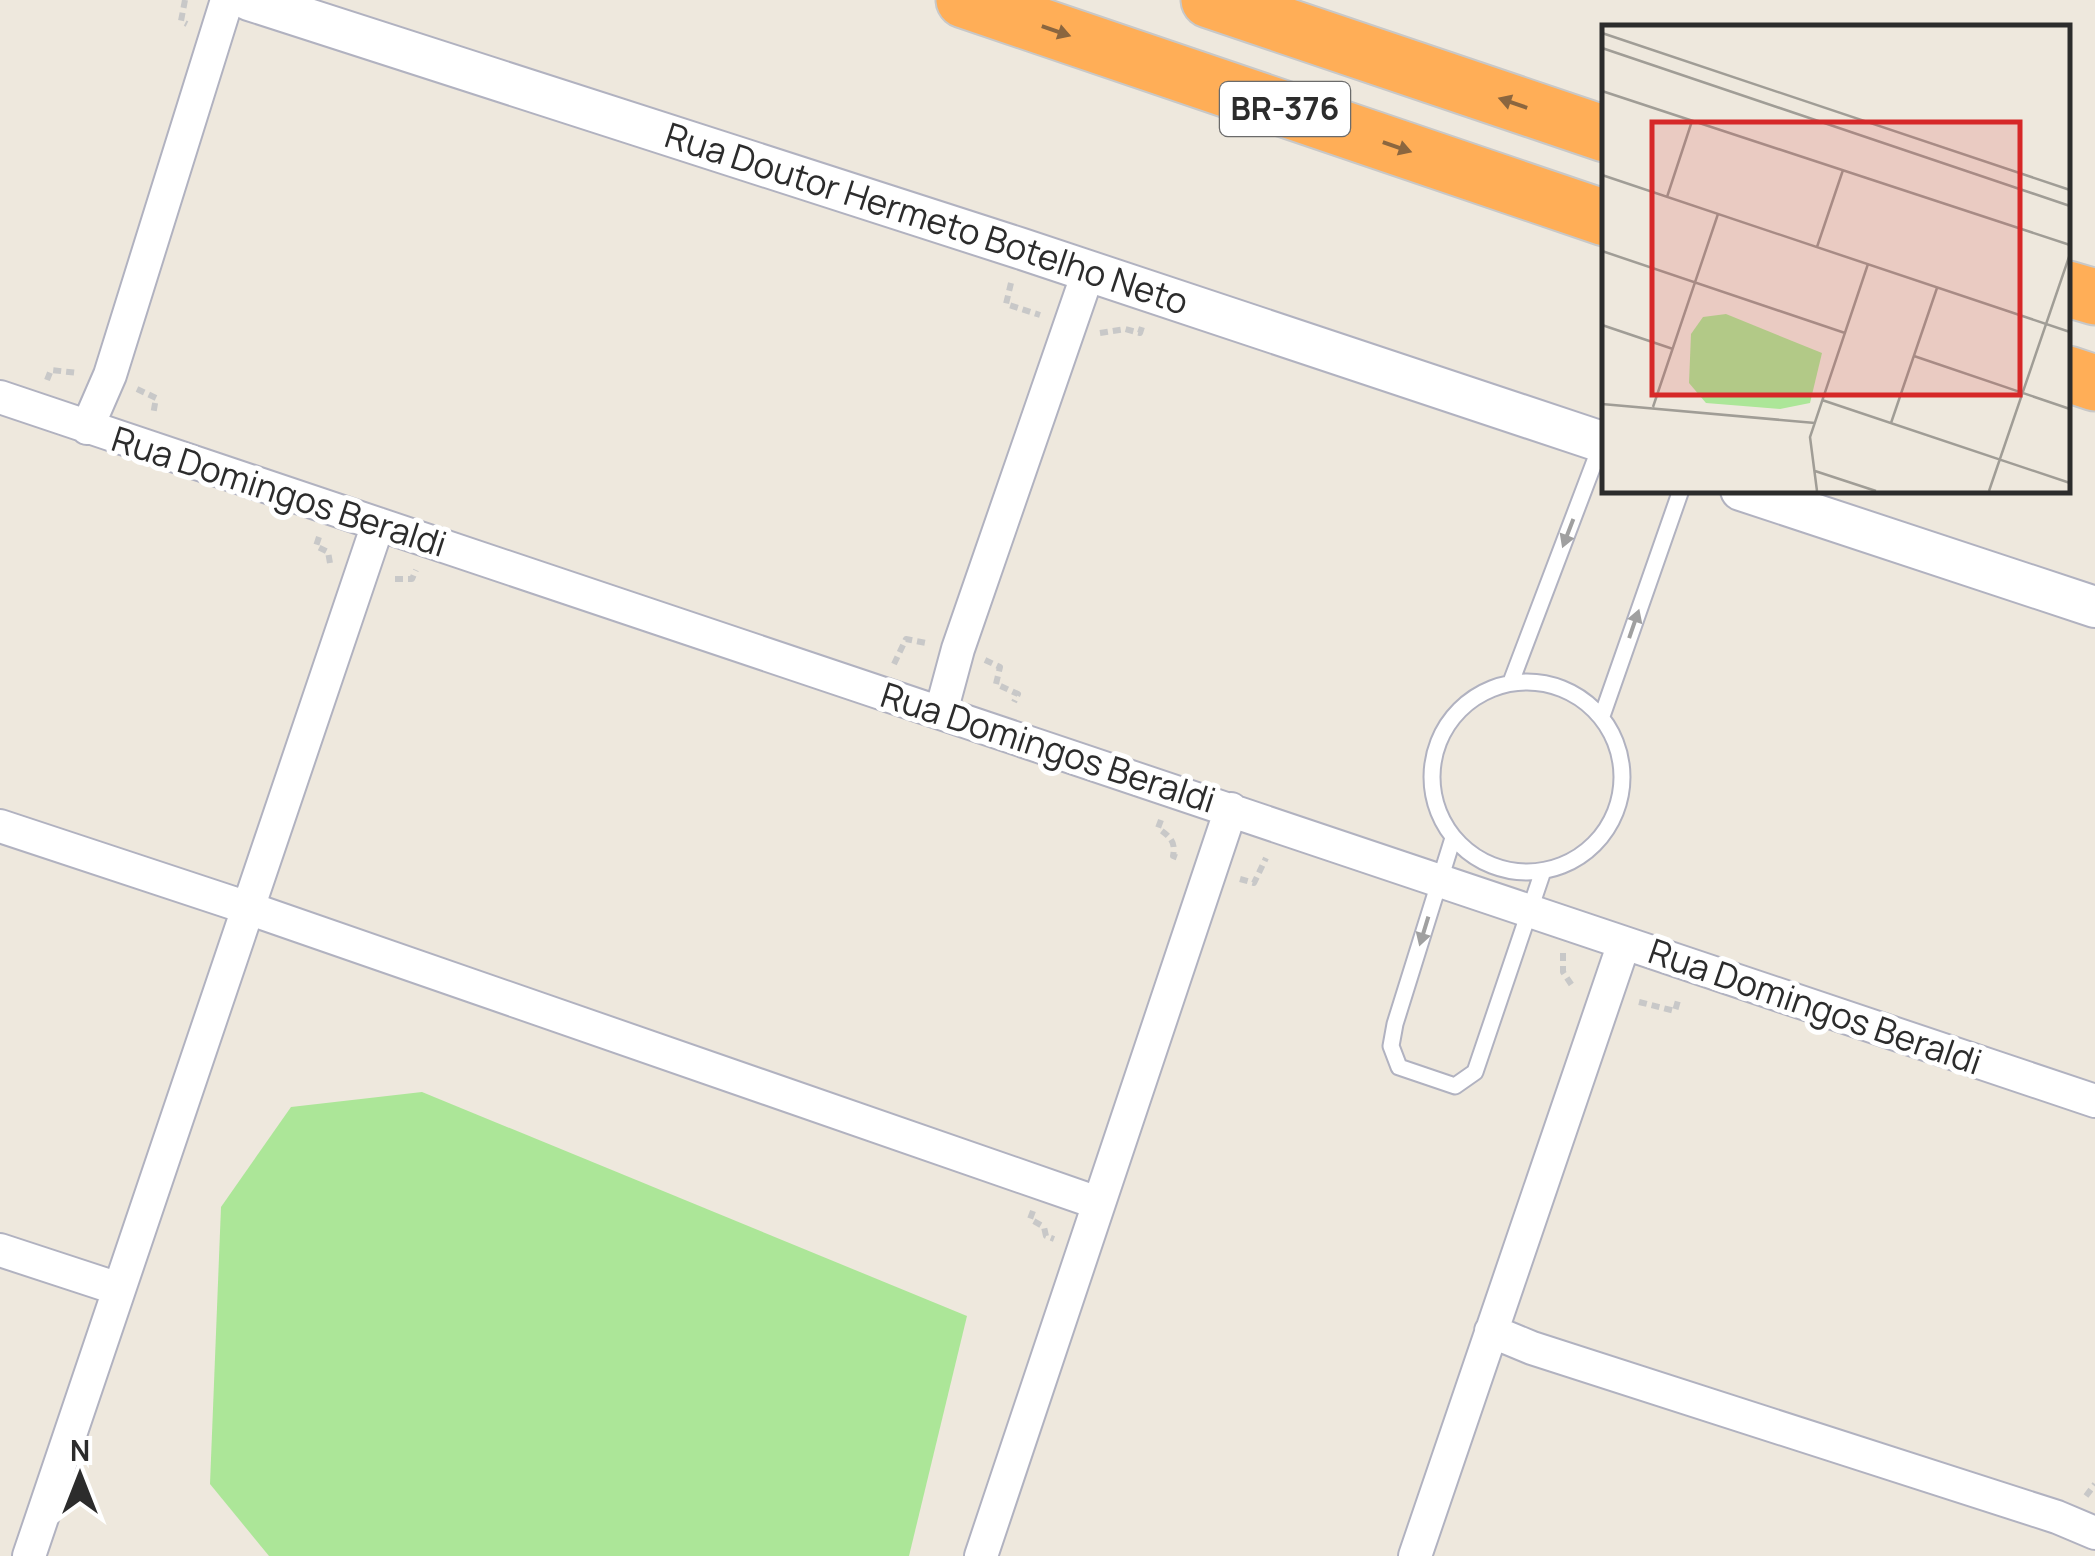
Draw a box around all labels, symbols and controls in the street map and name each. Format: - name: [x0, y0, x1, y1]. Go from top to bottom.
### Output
- one-way arrow: [1042, 25, 1072, 40]
- inset map: [1602, 25, 2070, 492]
- road number: BR-376: [1220, 82, 1350, 136]
- one-way arrow: [1497, 95, 1527, 110]
- street label: Rua Doutor Hermeto Botelho Neto: [659, 111, 1195, 326]
- one-way arrow: [1383, 141, 1413, 156]
- street label: Rua Domingos Beraldi: [106, 414, 453, 568]
- one-way arrow: [1560, 518, 1575, 548]
- one-way arrow: [1627, 609, 1642, 639]
- street label: Rua Domingos Beraldi: [875, 670, 1222, 824]
- one-way arrow: [1416, 916, 1431, 946]
- street label: Rua Domingos Beraldi: [1642, 927, 1988, 1086]
- north arrow: [30, 1426, 130, 1526]
- text: N: [70, 1431, 90, 1469]

